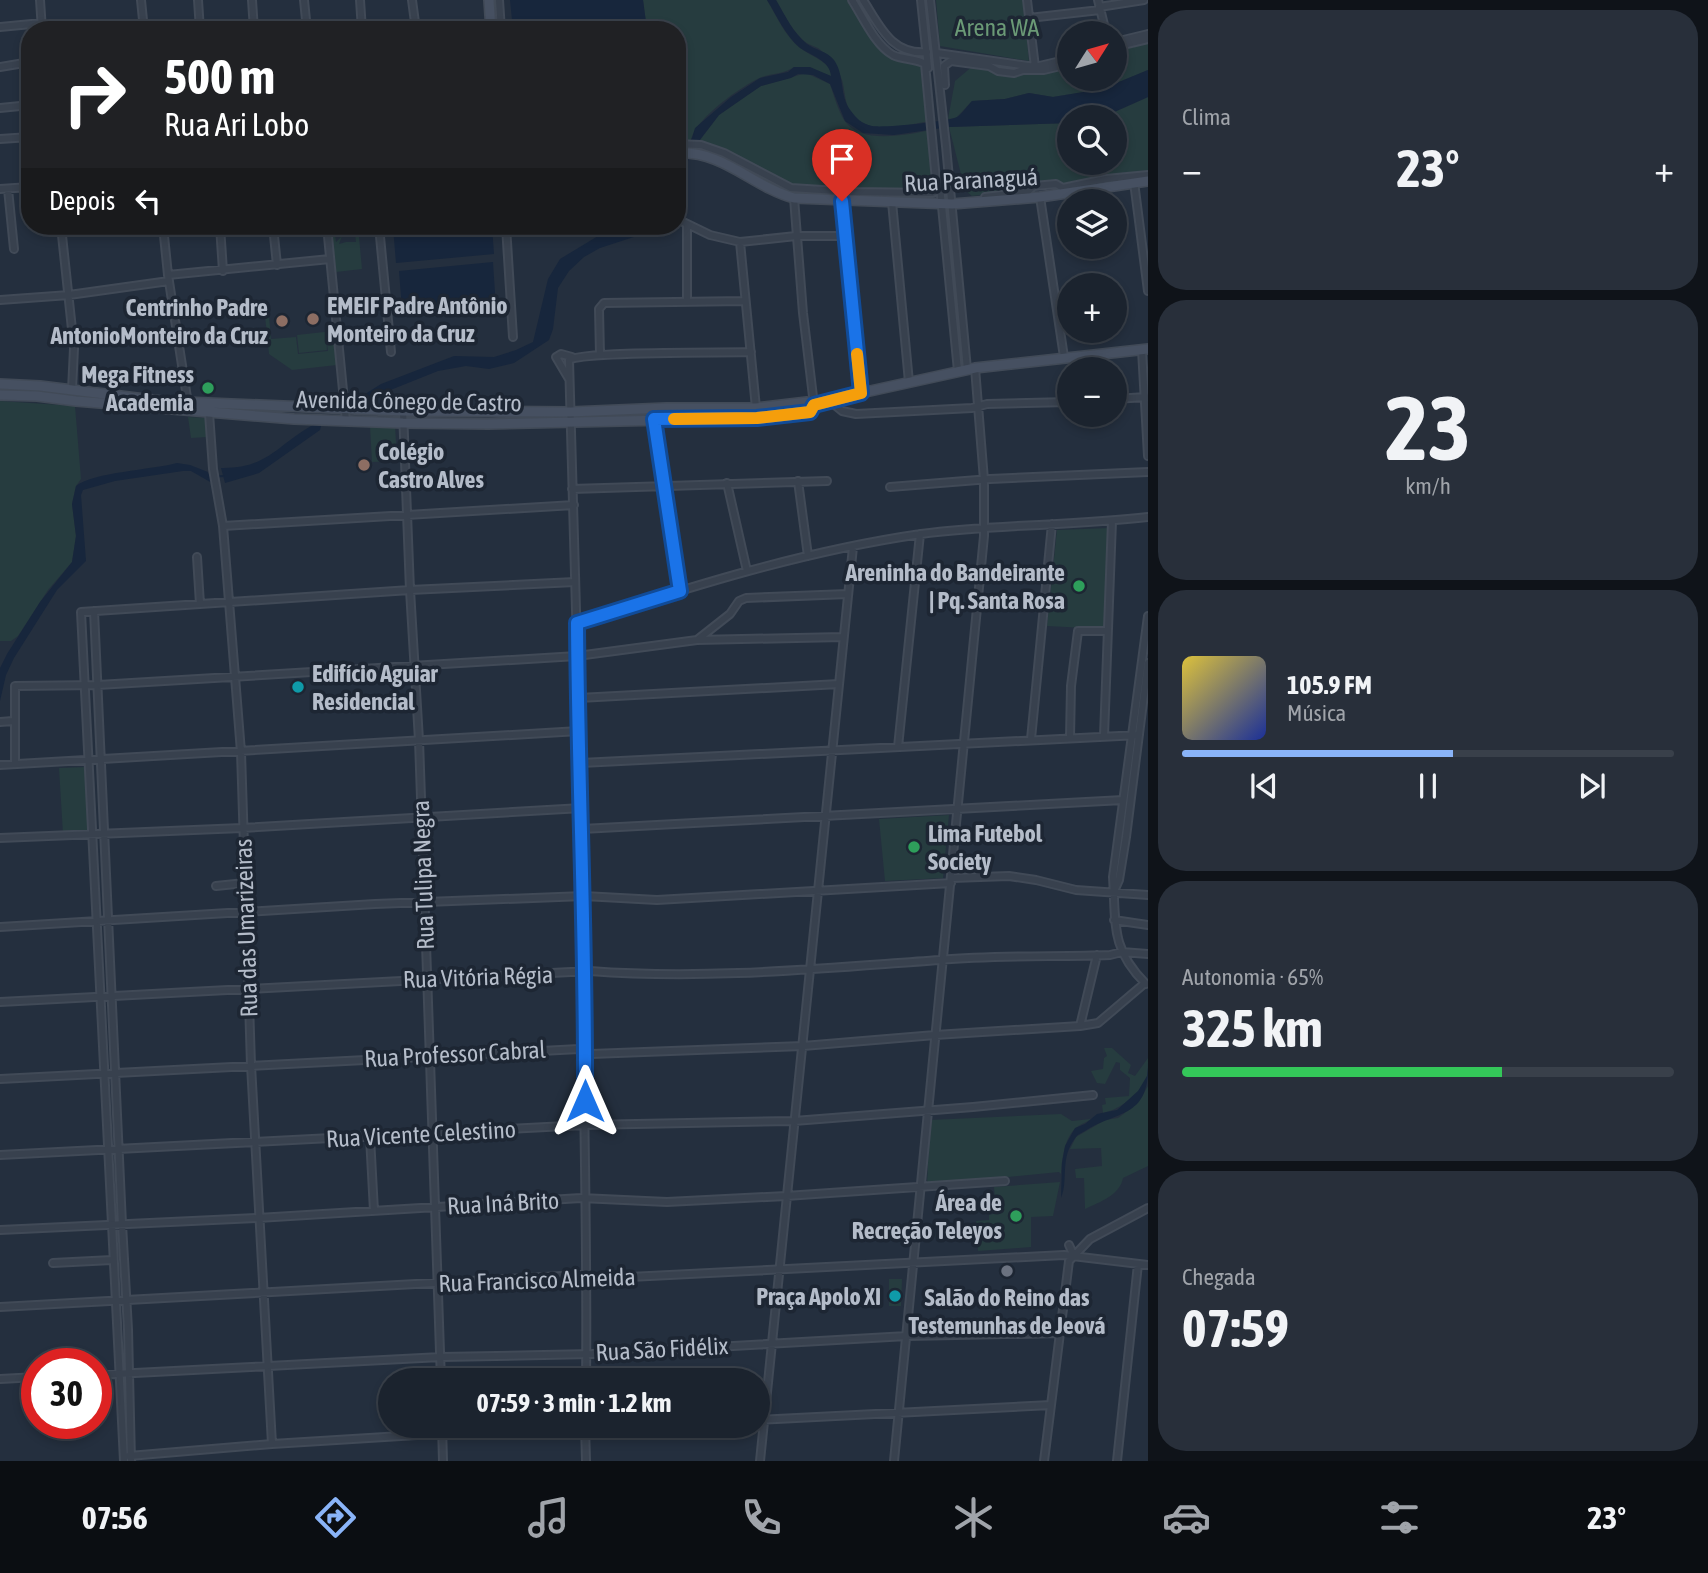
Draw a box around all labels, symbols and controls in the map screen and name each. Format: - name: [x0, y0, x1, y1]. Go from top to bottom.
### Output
- park label: Arena WA: [955, 14, 1039, 41]
- north arrow: [1057, 21, 1127, 91]
- map controls: [1057, 21, 1127, 427]
- text: 500 m: [164, 48, 275, 104]
- icon: right: [49, 49, 140, 140]
- text: Clima: [1182, 104, 1231, 130]
- button: search: [1057, 105, 1127, 175]
- text: Rua Ari Lobo: [164, 106, 309, 143]
- pin: [812, 129, 872, 201]
- text: 23°: [1396, 138, 1460, 198]
- icon: arrive: [823, 140, 861, 178]
- text: −: [1182, 147, 1202, 190]
- text: +: [1654, 147, 1674, 190]
- street label: Rua Paranaguá: [903, 163, 1039, 197]
- icon: left: [129, 182, 167, 220]
- text: Depois: [49, 186, 115, 216]
- button: layers: [1057, 189, 1127, 259]
- button: +: [1057, 273, 1127, 343]
- place label: EMEIF Padre Antônio Monteiro da Cruz: [327, 292, 507, 347]
- place label: Centrinho Padre AntonioMonteiro da Cruz: [50, 294, 268, 349]
- marker: EMEIF Padre Antônio Monteiro da Cruz: [305, 311, 321, 327]
- marker: Centrinho Padre AntonioMonteiro da Cruz: [274, 313, 290, 329]
- button: −: [1057, 357, 1127, 427]
- place label: Mega Fitness Academia: [81, 361, 195, 416]
- text: 23: [1385, 375, 1471, 479]
- marker: Mega Fitness Academia: [200, 380, 216, 396]
- street label: Avenida Cônego de Castro: [296, 386, 522, 416]
- place label: Colégio Castro Alves: [378, 438, 484, 493]
- marker: Colégio Castro Alves: [356, 457, 372, 473]
- text: km/h: [1405, 473, 1451, 499]
- place label: Areninha do Bandeirante | Pq. Santa Rosa: [844, 559, 1065, 614]
- marker: Areninha do Bandeirante | Pq. Santa Rosa: [1071, 578, 1087, 594]
- place label: Edifício Aguiar Residencial: [312, 660, 439, 715]
- text: 105.9 FM: [1287, 670, 1372, 700]
- marker: Edifício Aguiar Residencial: [290, 679, 306, 695]
- text: Música: [1287, 700, 1346, 726]
- icon: previous: [1245, 767, 1283, 805]
- icon: pause: [1409, 767, 1447, 805]
- icon: next: [1573, 767, 1611, 805]
- street label: Rua Tulipa Negra: [407, 800, 439, 950]
- place label: Lima Futebol Society: [928, 820, 1043, 875]
- street label: Rua das Umarizeiras: [229, 838, 263, 1018]
- marker: Lima Futebol Society: [906, 839, 922, 855]
- street label: Rua Vitória Régia: [402, 961, 554, 993]
- text: Autonomia · 65%: [1182, 964, 1323, 990]
- text: 325 km: [1182, 998, 1323, 1058]
- street label: Rua Professor Cabral: [364, 1036, 547, 1072]
- position arrow: [548, 1064, 622, 1138]
- street label: Rua Vicente Celestino: [325, 1116, 517, 1152]
- street label: Rua Iná Brito: [446, 1187, 560, 1219]
- place label: Área de Recreção Teleyos: [852, 1189, 1003, 1244]
- marker: Área de Recreção Teleyos: [1008, 1208, 1024, 1224]
- street label: Rua Francisco Almeida: [438, 1263, 636, 1297]
- marker: Salão do Reino das Testemunhas de Jeová: [999, 1263, 1015, 1279]
- text: Chegada: [1182, 1264, 1256, 1290]
- place label: Praça Apolo XI: [756, 1283, 881, 1310]
- place label: Salão do Reino das Testemunhas de Jeová: [909, 1284, 1105, 1339]
- marker: Praça Apolo XI: [887, 1288, 903, 1304]
- text: 07:59: [1182, 1298, 1289, 1358]
- street label: Rua São Fidélix: [595, 1332, 729, 1366]
- speed limit sign: 30: [21, 1348, 112, 1439]
- text: 07:59 · 3 min · 1.2 km: [477, 1388, 671, 1418]
- icon: directions: [311, 1493, 360, 1542]
- icon: music: [524, 1493, 573, 1542]
- icon: phone: [737, 1493, 786, 1542]
- icon: climate: [949, 1493, 998, 1542]
- icon: car: [1162, 1493, 1211, 1542]
- icon: filters: [1375, 1493, 1424, 1542]
- text: 07:56: [82, 1499, 148, 1536]
- text: 23°: [1587, 1499, 1626, 1536]

